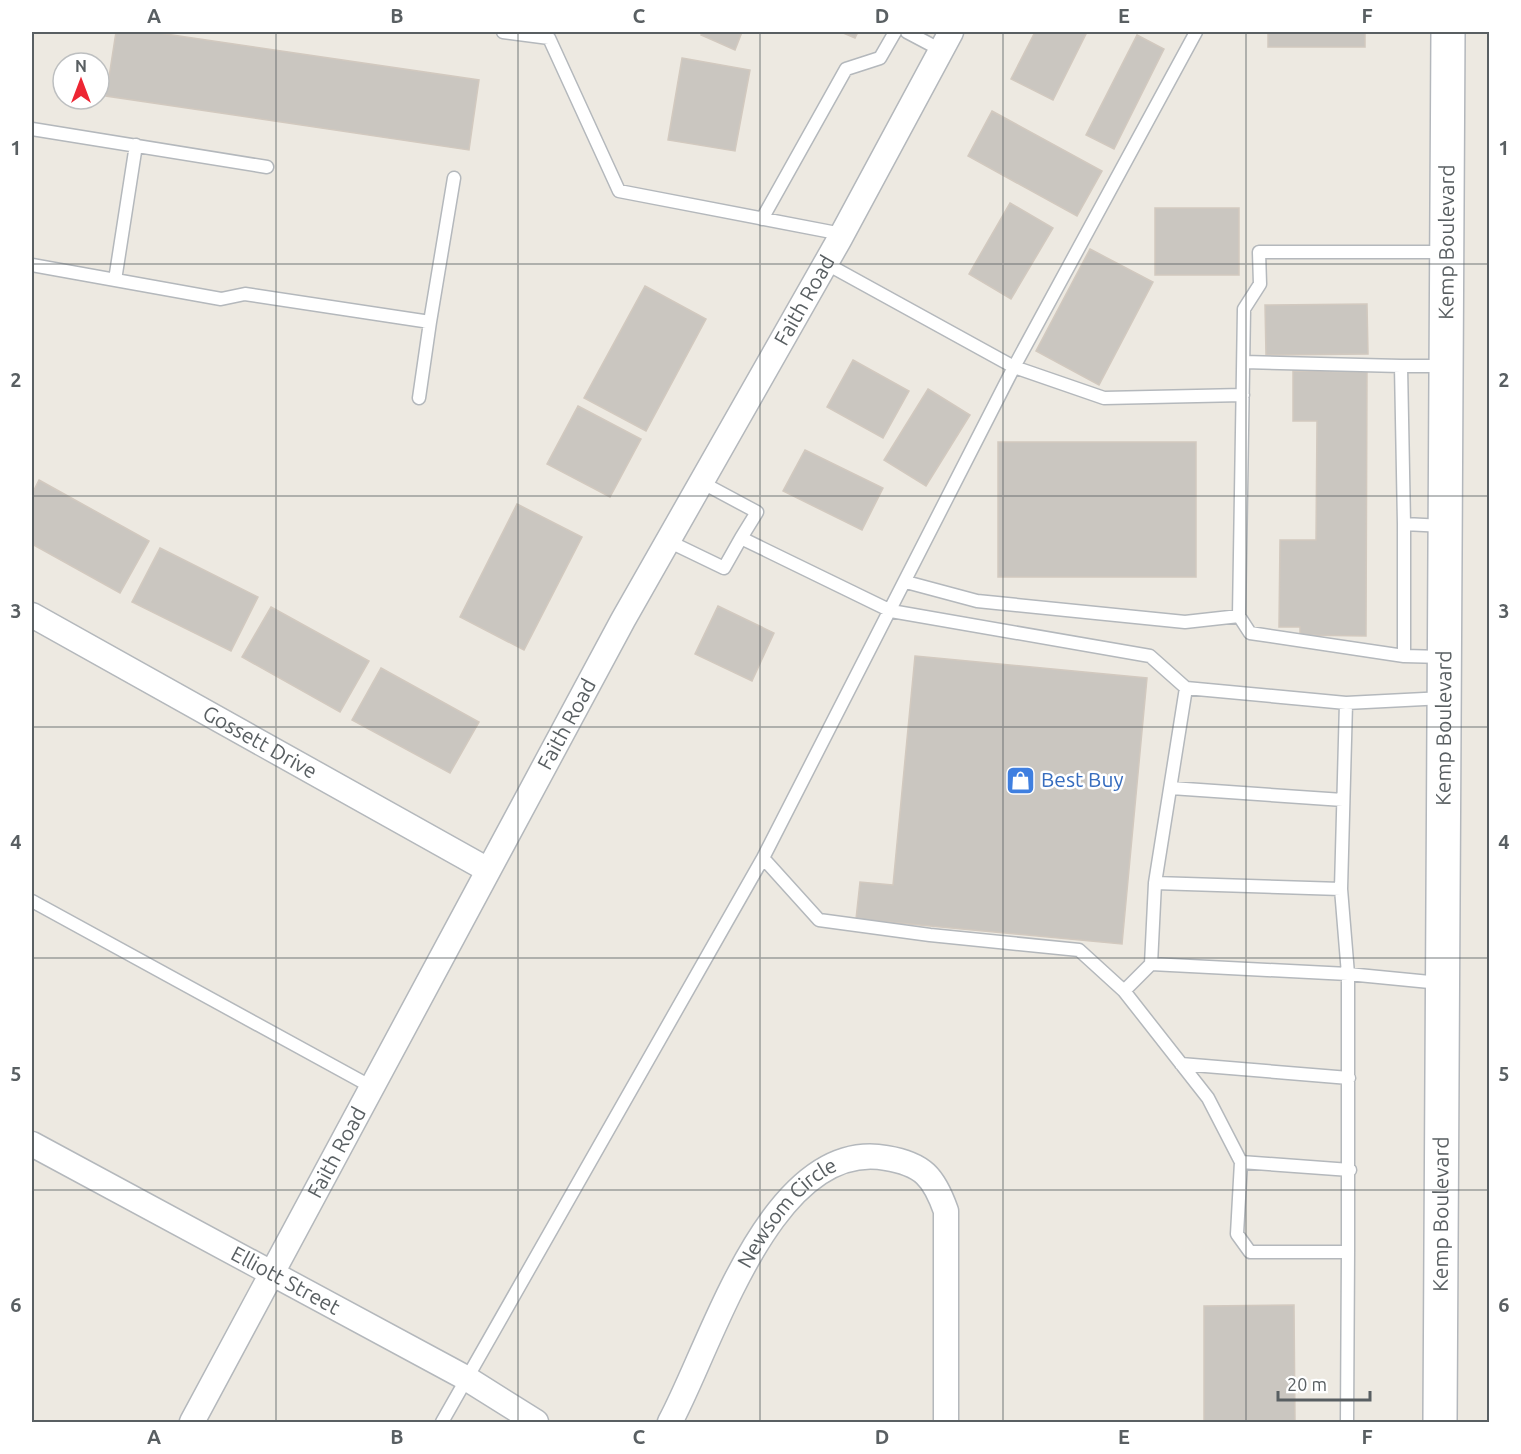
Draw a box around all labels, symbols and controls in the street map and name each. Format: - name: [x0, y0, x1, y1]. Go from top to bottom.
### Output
- text: A: [147, 4, 161, 27]
- text: B: [390, 4, 404, 27]
- text: C: [633, 4, 646, 27]
- text: D: [875, 4, 889, 27]
- text: E: [1118, 4, 1130, 27]
- text: F: [1361, 4, 1373, 27]
- north arrow: [51, 51, 111, 111]
- text: N: [75, 57, 87, 75]
- text: 1: [10, 136, 22, 159]
- text: 1: [1498, 136, 1510, 159]
- street label: Kemp Boulevard: [1433, 164, 1458, 320]
- street label: Faith Road: [769, 251, 839, 349]
- text: 2: [10, 368, 22, 391]
- text: 2: [1498, 368, 1510, 391]
- text: 3: [10, 599, 22, 622]
- text: 3: [1498, 599, 1510, 622]
- street label: Kemp Boulevard: [1431, 650, 1455, 806]
- street label: Faith Road: [532, 674, 600, 773]
- street label: Gossett Drive: [199, 700, 322, 783]
- shop icon: Best Buy: [1004, 764, 1036, 796]
- place label: Best Buy: [1041, 767, 1124, 791]
- text: 4: [10, 830, 22, 853]
- text: 4: [1498, 830, 1510, 853]
- text: 5: [10, 1062, 22, 1085]
- text: 5: [1498, 1062, 1510, 1085]
- street label: Faith Road: [302, 1102, 370, 1202]
- street label: Kemp Boulevard: [1428, 1136, 1453, 1292]
- street label: Newsom Circle: [732, 1152, 840, 1272]
- street label: Elliott Street: [227, 1241, 345, 1319]
- text: 6: [10, 1293, 22, 1316]
- text: 6: [1498, 1293, 1510, 1316]
- scale bar: [1278, 1364, 1370, 1402]
- text: 20 m: [1287, 1374, 1327, 1394]
- text: A: [147, 1425, 161, 1448]
- text: B: [390, 1425, 404, 1448]
- text: C: [633, 1425, 646, 1448]
- text: D: [875, 1425, 889, 1448]
- text: E: [1118, 1425, 1130, 1448]
- text: F: [1361, 1425, 1373, 1448]

